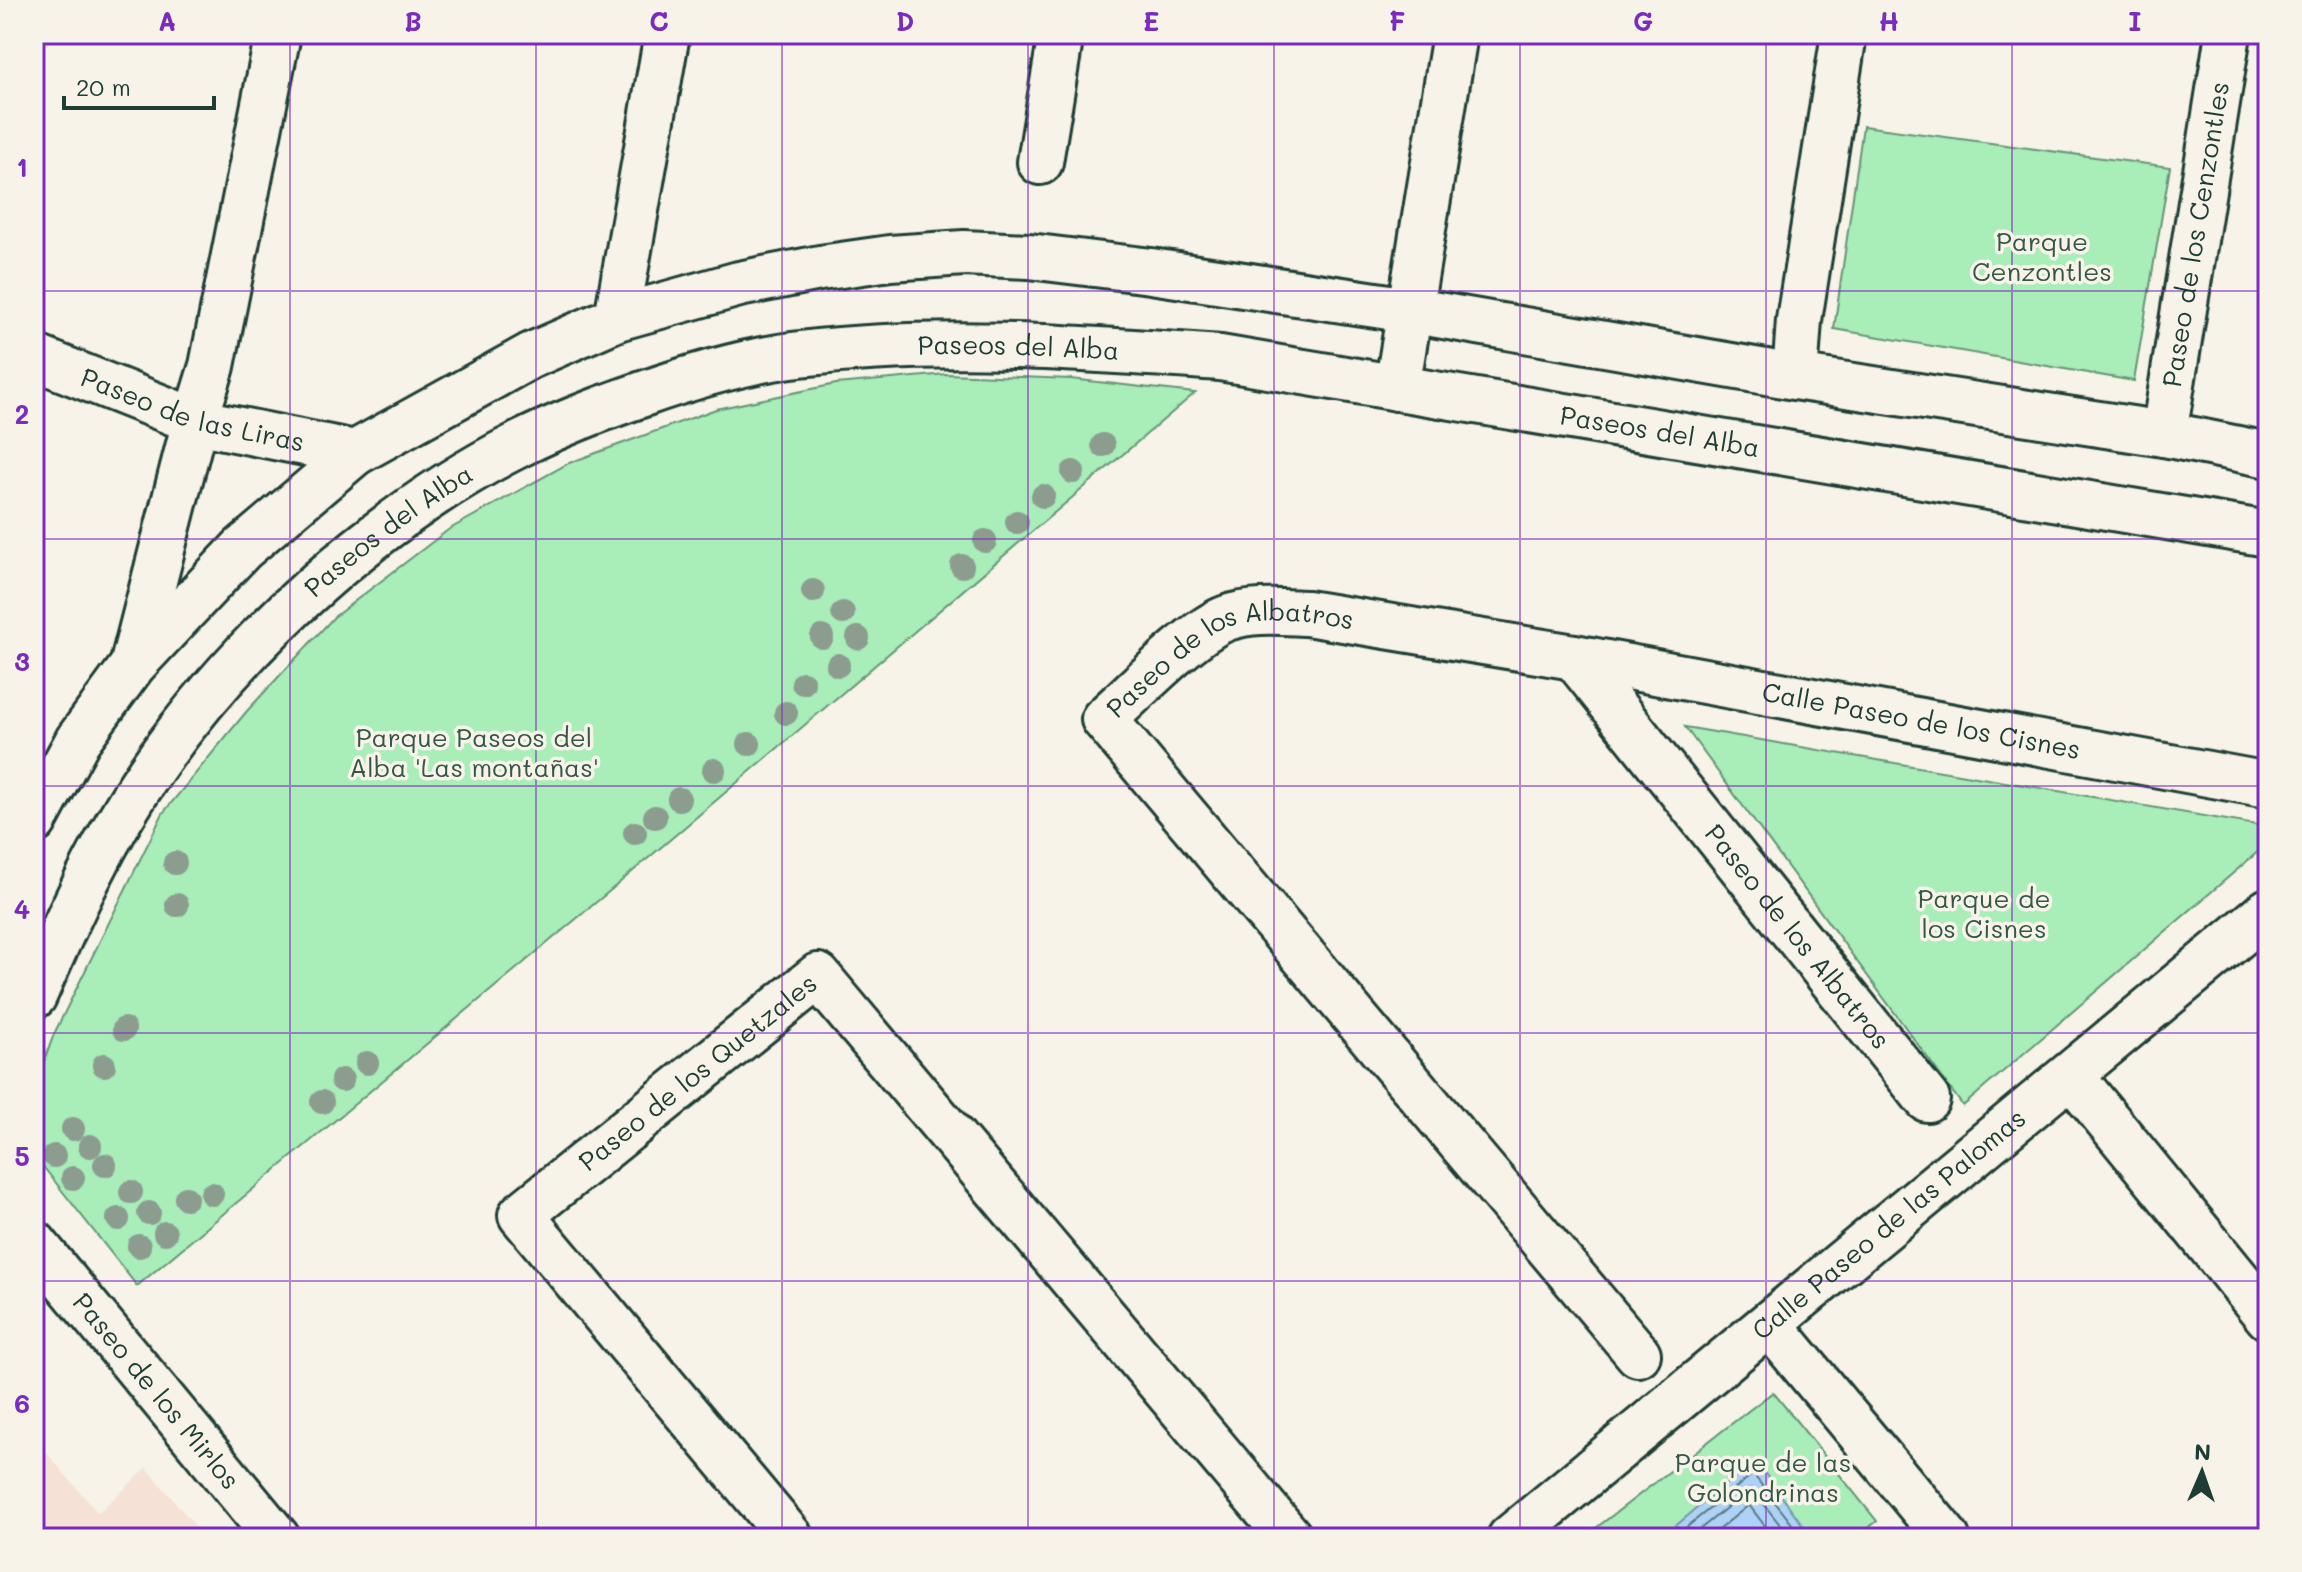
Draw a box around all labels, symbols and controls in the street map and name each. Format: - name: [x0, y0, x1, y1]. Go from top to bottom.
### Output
- text: A: [158, 4, 176, 38]
- text: B: [404, 4, 422, 38]
- text: C: [649, 4, 669, 38]
- text: D: [896, 4, 914, 38]
- text: E: [1143, 4, 1159, 38]
- text: F: [1389, 4, 1405, 38]
- text: G: [1633, 4, 1653, 38]
- text: H: [1879, 4, 1899, 38]
- text: I: [2128, 4, 2142, 38]
- scale bar: [64, 60, 214, 110]
- text: 20 m: [76, 71, 131, 102]
- street label: Paseo de los Cenzontles: [2154, 79, 2236, 389]
- text: 1: [16, 150, 28, 184]
- park label: Parque Cenzontles: [1972, 224, 2112, 288]
- street label: Paseos del Alba: [917, 327, 1120, 367]
- street label: Paseo de las Liras: [76, 359, 308, 458]
- text: 2: [15, 397, 29, 431]
- street label: Paseos del Alba: [1558, 397, 1763, 464]
- street label: Paseos del Alba: [296, 456, 478, 604]
- street label: Paseo de los Albatros: [1099, 594, 1356, 725]
- text: 3: [14, 644, 30, 678]
- street label: Calle Paseo de los Cisnes: [1760, 674, 2083, 766]
- park label: Parque Paseos del Alba 'Las montañas': [349, 720, 599, 784]
- street label: Paseo de los Albatros: [1698, 817, 1898, 1055]
- park label: Parque de los Cisnes: [1917, 881, 2051, 945]
- text: 4: [14, 892, 30, 926]
- street label: Paseo de los Quetzales: [571, 966, 823, 1178]
- street label: Calle Paseo de las Palomas: [1745, 1101, 2032, 1347]
- text: 5: [14, 1139, 30, 1173]
- street label: Paseo de los Mirlos: [66, 1285, 248, 1496]
- text: 6: [14, 1386, 30, 1420]
- north arrow: [2162, 1432, 2242, 1512]
- text: N: [2194, 1437, 2212, 1466]
- park label: Parque de las Golondrinas: [1675, 1445, 1851, 1509]

